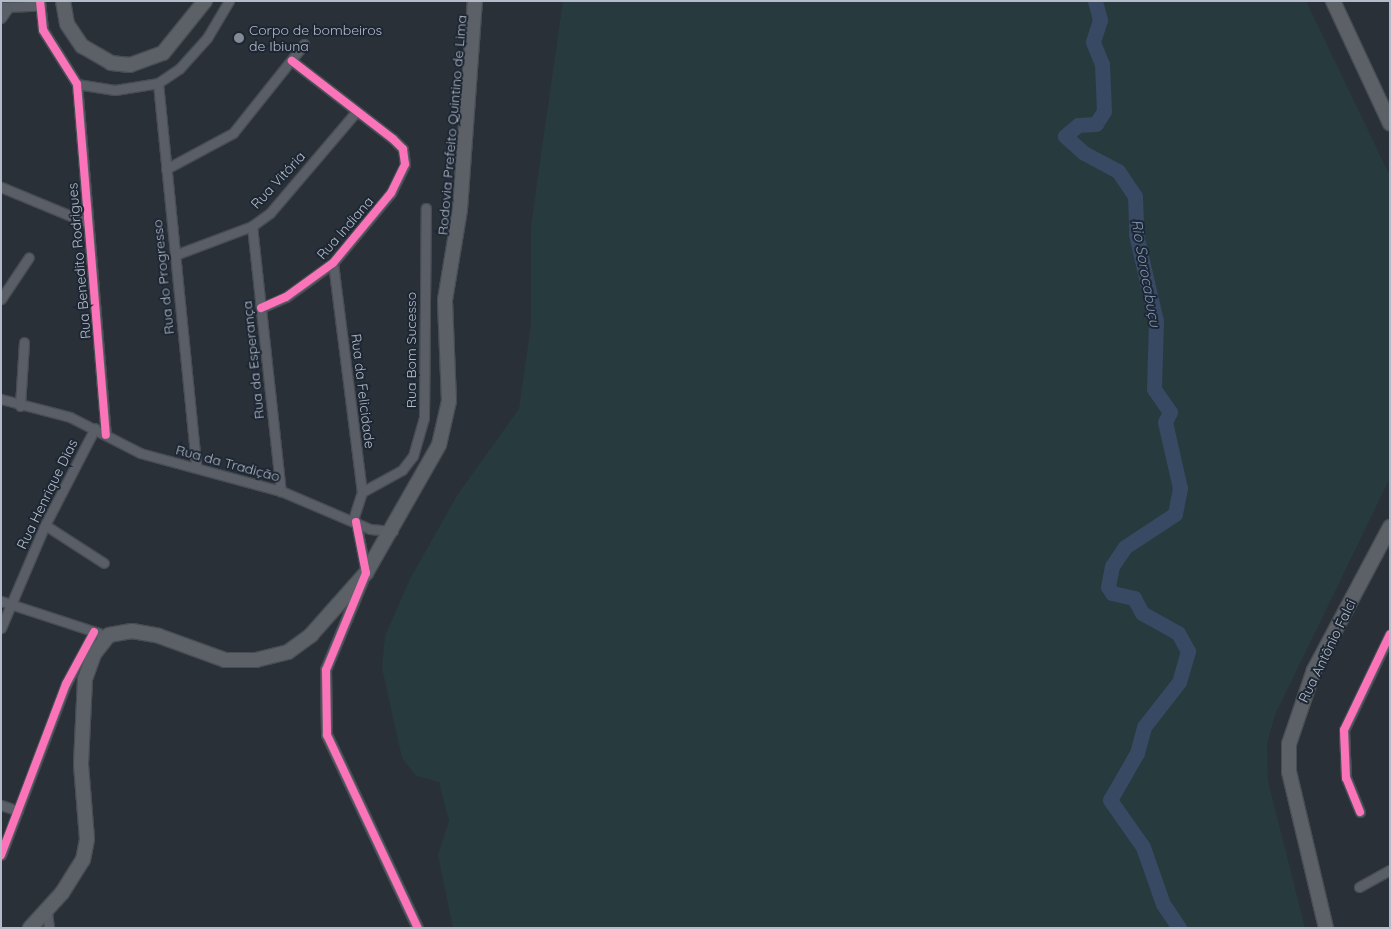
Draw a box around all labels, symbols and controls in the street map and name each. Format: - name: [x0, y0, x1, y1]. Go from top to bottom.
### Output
- street label: Rodovia Prefeito Quintino de Lima: [434, 14, 470, 236]
- place label: Corpo de bombeiros de Ibiuna: [249, 22, 382, 54]
- marker: Corpo de bombeiros de Ibiuna: [233, 32, 245, 44]
- street label: Rua Vitória: [247, 148, 309, 212]
- street label: Rua Benedito Rodrigues: [64, 182, 94, 340]
- street label: Rua Indiana: [313, 193, 377, 263]
- water label: Rio Sorocabuçu: [1128, 218, 1164, 328]
- street label: Rua do Progresso: [149, 219, 177, 335]
- street label: Rua Bom Sucesso: [403, 292, 419, 408]
- street label: Rua da Esperança: [238, 300, 268, 420]
- street label: Rua da Felicidade: [348, 333, 378, 449]
- street label: Rua Henrique Dias: [13, 436, 81, 552]
- street label: Rua da Tradição: [174, 441, 282, 485]
- street label: Rua Antônio Falci: [1295, 597, 1359, 705]

